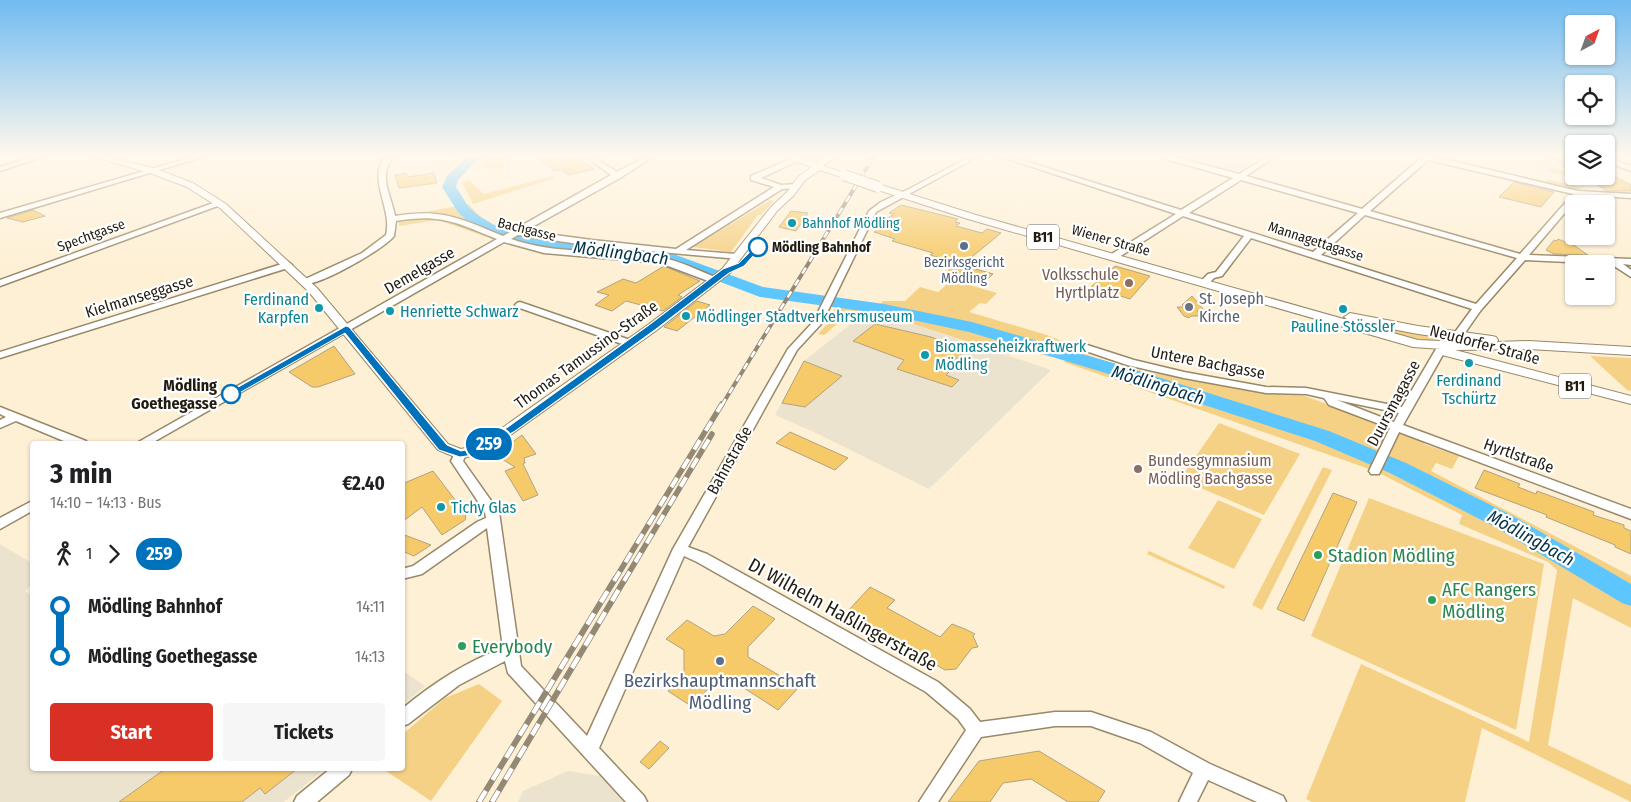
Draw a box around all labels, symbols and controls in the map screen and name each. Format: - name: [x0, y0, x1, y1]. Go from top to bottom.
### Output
- north arrow: [1565, 15, 1615, 65]
- map controls: [1565, 15, 1615, 305]
- button: locate: [1565, 75, 1615, 125]
- button: layers: [1565, 135, 1615, 185]
- button: +: [1565, 195, 1615, 245]
- street label: Bachgasse: [496, 214, 558, 245]
- street label: Spechtgasse: [55, 215, 127, 256]
- place label: Bahnhof Mödling: [802, 215, 900, 232]
- marker: Bahnhof Mödling: [786, 217, 798, 229]
- street label: Mannagettagasse: [1266, 218, 1366, 265]
- street label: Wiener Straße: [1070, 221, 1152, 260]
- road number: B11: [1027, 224, 1059, 250]
- water label: Mödlingbach: [572, 236, 670, 270]
- marker: Mödling Bahnhof: [748, 237, 768, 257]
- place label: Mödling Bahnhof: [772, 239, 872, 256]
- marker: Bezirksgericht Mödling: [958, 240, 970, 252]
- street label: Demelgasse: [381, 243, 458, 298]
- place label: Bezirksgericht Mödling: [924, 254, 1005, 287]
- button: −: [1565, 255, 1615, 305]
- place label: Volksschule Hyrtlplatz: [1042, 265, 1119, 302]
- street label: Kielmanseggasse: [83, 271, 195, 322]
- marker: Volksschule Hyrtlplatz: [1123, 277, 1135, 289]
- place label: St. Joseph Kirche: [1199, 289, 1264, 326]
- place label: Ferdinand Karpfen: [244, 290, 309, 327]
- street label: Thomas Tamussino-Straße: [511, 296, 662, 413]
- marker: St. Joseph Kirche: [1183, 301, 1195, 313]
- marker: Ferdinand Karpfen: [313, 302, 325, 314]
- place label: Henriette Schwarz: [400, 302, 519, 321]
- marker: Pauline Stössler: [1337, 303, 1349, 315]
- marker: Henriette Schwarz: [384, 305, 396, 317]
- place label: Mödlinger Stadtverkehrsmuseum: [696, 307, 913, 326]
- marker: Mödlinger Stadtverkehrsmuseum: [680, 310, 692, 322]
- place label: Pauline Stössler: [1291, 317, 1396, 336]
- street label: Neudorfer Straße: [1428, 321, 1542, 368]
- place label: Biomasseheizkraftwerk Mödling: [935, 337, 1087, 374]
- street label: Untere Bachgasse: [1149, 342, 1267, 383]
- marker: Biomasseheizkraftwerk Mödling: [919, 349, 931, 361]
- street label: Duursmagasse: [1363, 357, 1424, 449]
- marker: Ferdinand Tschürtz: [1463, 357, 1475, 369]
- water label: Mödlingbach: [1109, 360, 1207, 410]
- place label: Ferdinand Tschürtz: [1436, 371, 1502, 408]
- road number: B11: [1559, 374, 1591, 398]
- place label: Mödling Goethegasse: [131, 376, 217, 413]
- marker: Mödling Goethegasse: [221, 384, 241, 404]
- street label: Bahnstraße: [703, 423, 756, 498]
- line badge: 259: [460, 428, 518, 460]
- text: 259: [476, 433, 502, 455]
- street label: Hyrtlstraße: [1481, 434, 1557, 477]
- place label: Bundesgymnasium Mödling Bachgasse: [1148, 451, 1273, 488]
- text: 3 min: [50, 457, 112, 490]
- marker: Bundesgymnasium Mödling Bachgasse: [1132, 463, 1144, 475]
- text: €2.40: [342, 472, 385, 495]
- text: 14:10 – 14:13 · Bus: [50, 493, 161, 512]
- place label: Tichy Glas: [451, 498, 517, 517]
- marker: Tichy Glas: [435, 501, 447, 513]
- water label: Mödlingbach: [1484, 505, 1578, 571]
- icon: walk: [50, 540, 78, 568]
- icon: forward: [100, 540, 128, 568]
- text: 259: [146, 543, 172, 565]
- text: 1: [86, 544, 92, 563]
- place label: Stadion Mödling: [1328, 544, 1455, 567]
- marker: Stadion Mödling: [1312, 549, 1324, 561]
- street label: DI Wilhelm Haßlingerstraße: [744, 553, 941, 676]
- place label: AFC Rangers Mödling: [1442, 578, 1536, 623]
- marker: AFC Rangers Mödling: [1426, 594, 1438, 606]
- text: Mödling Bahnhof: [88, 595, 222, 618]
- text: 14:11: [356, 597, 385, 616]
- place label: Everybody: [472, 635, 553, 658]
- marker: Everybody: [456, 640, 468, 652]
- text: Mödling Goethegasse: [88, 645, 257, 668]
- text: 14:13: [355, 647, 385, 666]
- marker: Bezirkshauptmannschaft Mödling: [714, 655, 726, 667]
- place label: Bezirkshauptmannschaft Mödling: [624, 669, 817, 714]
- button: Start: [50, 703, 213, 761]
- button: Tickets: [223, 703, 385, 761]

